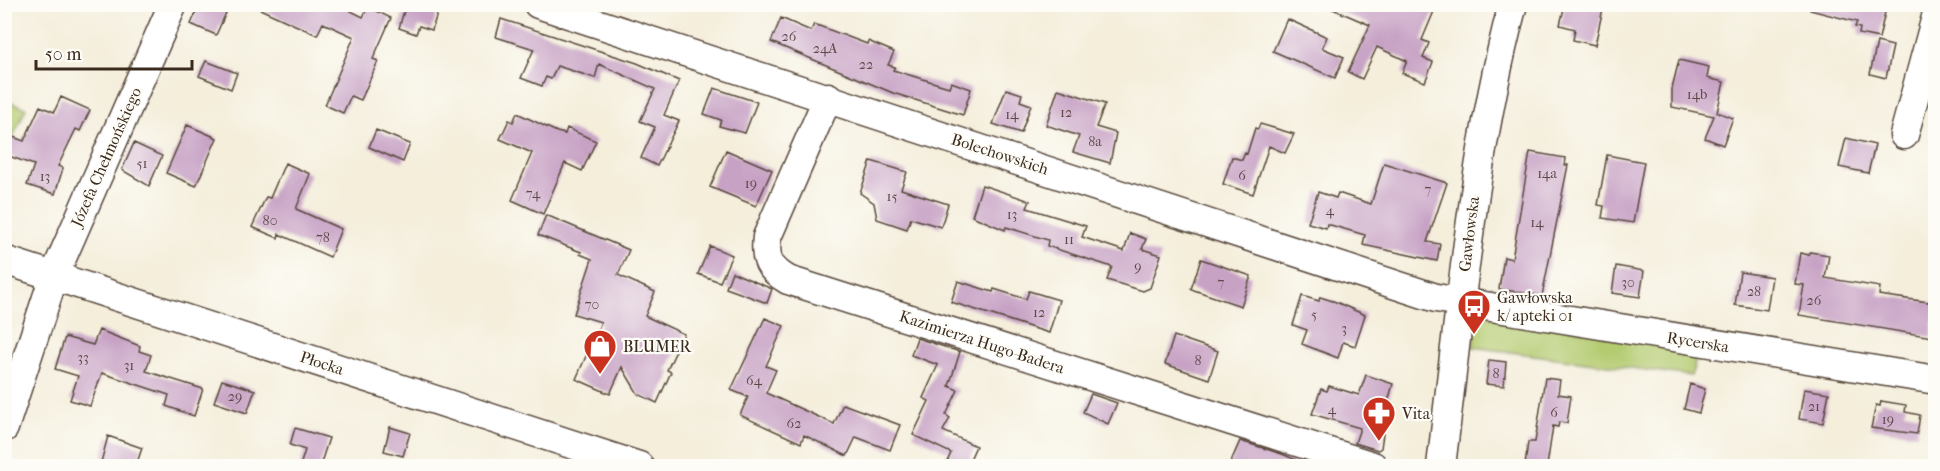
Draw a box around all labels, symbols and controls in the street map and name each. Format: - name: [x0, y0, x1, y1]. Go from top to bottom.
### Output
- house number: 26: [782, 28, 797, 45]
- scale bar: [36, 33, 192, 71]
- house number: 24A: [813, 40, 838, 57]
- text: 50 m: [45, 44, 82, 65]
- house number: 22: [859, 56, 873, 73]
- street label: Józefa Chełmońskiego: [66, 84, 145, 231]
- house number: 14b: [1687, 86, 1707, 103]
- house number: 12: [1060, 104, 1072, 121]
- house number: 14: [1005, 106, 1019, 123]
- street label: Bolechowskich: [949, 129, 1051, 179]
- house number: 8a: [1088, 133, 1102, 150]
- house number: 51: [136, 155, 148, 172]
- house number: 14a: [1537, 165, 1557, 182]
- house number: 6: [1238, 167, 1246, 184]
- house number: 13: [40, 168, 50, 185]
- house number: 19: [745, 175, 757, 192]
- house number: 7: [1425, 181, 1432, 198]
- house number: 74: [526, 185, 541, 202]
- house number: 15: [887, 188, 898, 205]
- street label: Gawłowska: [1455, 195, 1483, 273]
- house number: 4: [1326, 202, 1335, 219]
- house number: 13: [1007, 206, 1017, 223]
- house number: 80: [263, 212, 277, 229]
- house number: 14: [1530, 214, 1544, 231]
- house number: 78: [316, 229, 330, 246]
- house number: 11: [1064, 231, 1074, 248]
- house number: 9: [1134, 258, 1142, 275]
- house number: 7: [1218, 274, 1225, 291]
- house number: 30: [1621, 274, 1635, 291]
- house number: 28: [1747, 283, 1761, 300]
- bus stop icon: Gawłowska k/ apteki 01: [1456, 288, 1492, 335]
- place label: Gawłowska k/ apteki 01: [1497, 288, 1573, 325]
- house number: 26: [1807, 292, 1822, 309]
- house number: 70: [585, 296, 599, 313]
- house number: 12: [1033, 304, 1045, 321]
- street label: Kazimierza Hugo-Badera: [897, 306, 1068, 378]
- house number: 5: [1311, 306, 1317, 323]
- house number: 3: [1341, 320, 1347, 337]
- shop icon: BLUMER: [582, 328, 618, 375]
- street label: Rycerska: [1666, 328, 1731, 356]
- place label: BLUMER: [623, 337, 693, 356]
- street label: Płocka: [298, 347, 347, 379]
- house number: 33: [77, 349, 89, 366]
- house number: 8: [1194, 352, 1202, 369]
- house number: 31: [124, 357, 134, 374]
- house number: 8: [1492, 365, 1500, 382]
- house number: 64: [746, 372, 763, 389]
- house number: 29: [228, 388, 242, 405]
- pharmacy icon: Vita: [1361, 395, 1397, 442]
- house number: 21: [1808, 398, 1820, 415]
- house number: 4: [1328, 401, 1337, 418]
- place label: Vita: [1401, 404, 1431, 423]
- house number: 6: [1550, 404, 1558, 421]
- house number: 19: [1882, 411, 1894, 428]
- house number: 62: [787, 415, 801, 432]

